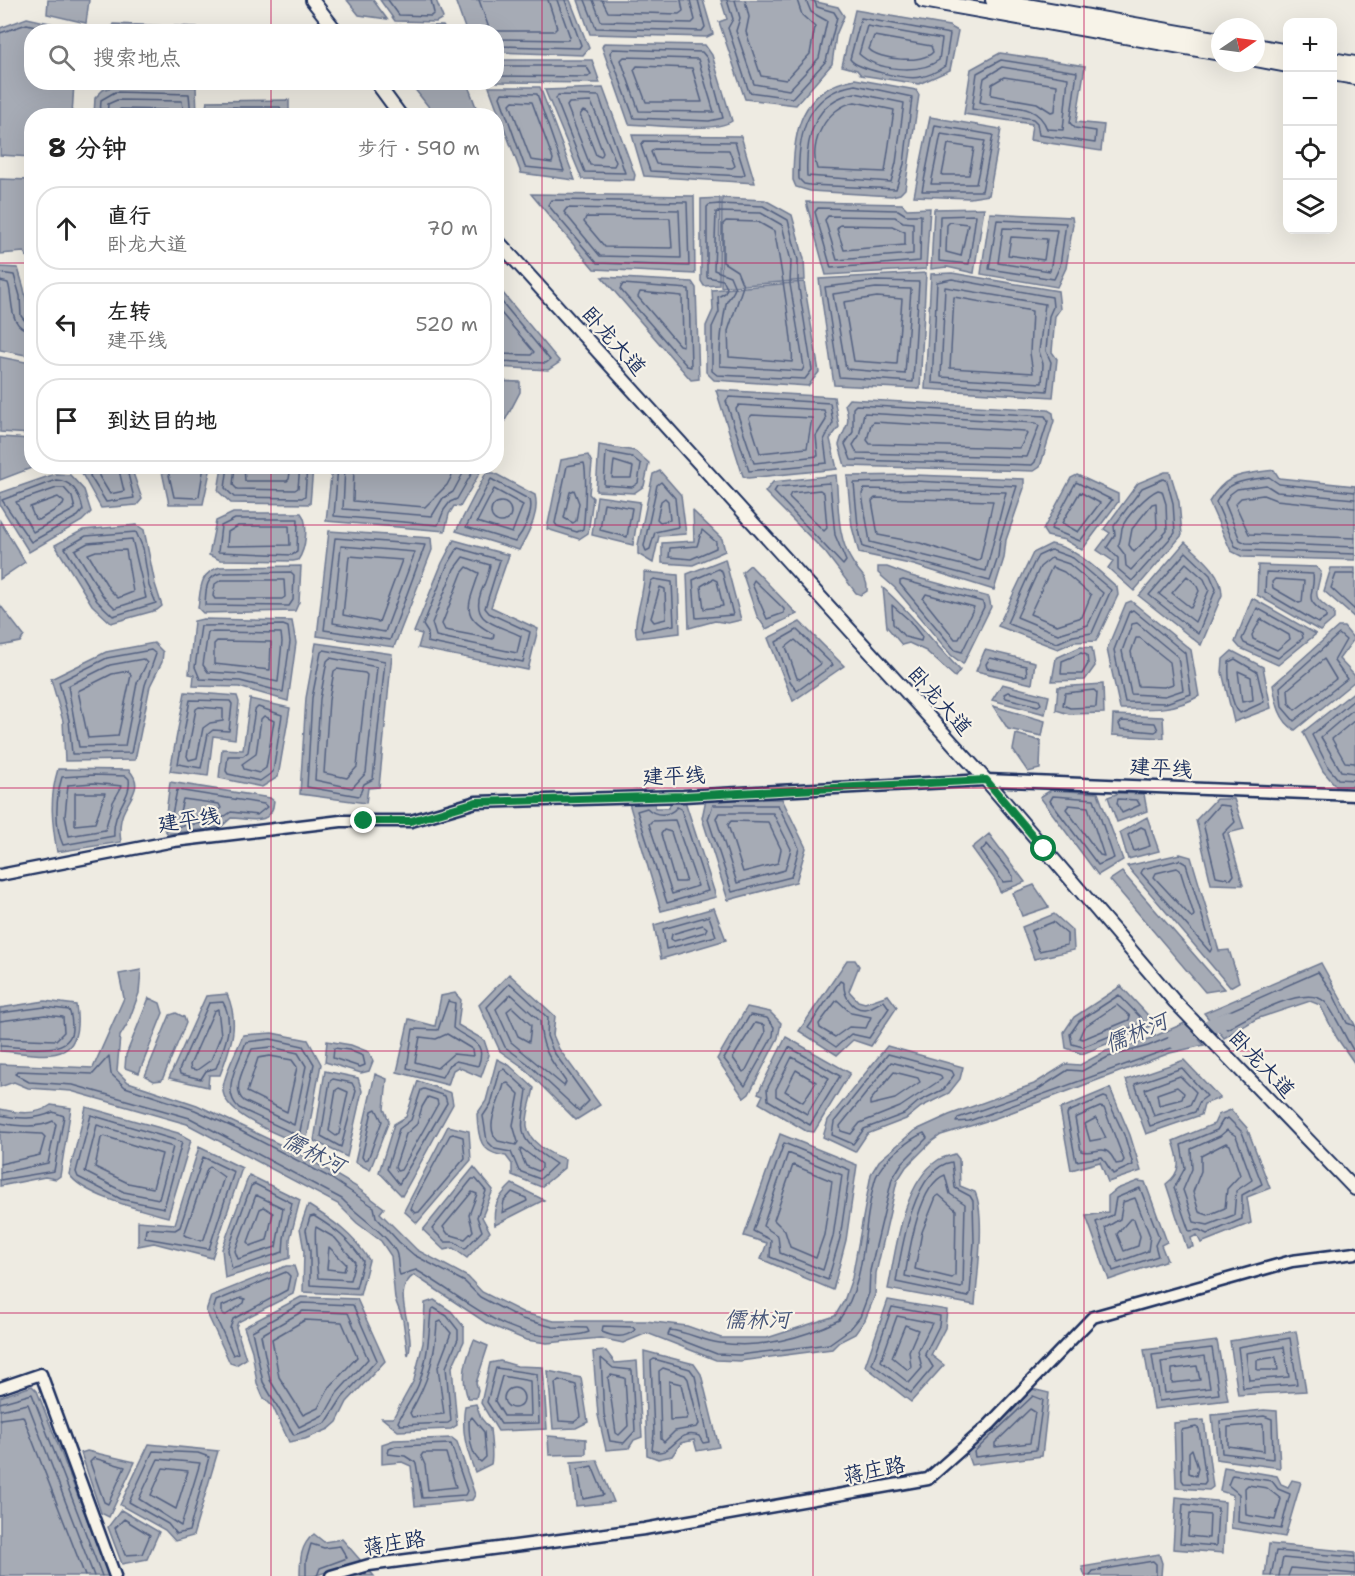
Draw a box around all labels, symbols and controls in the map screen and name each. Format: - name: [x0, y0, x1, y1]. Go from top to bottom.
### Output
- north arrow: [1211, 18, 1265, 72]
- map controls: [1283, 18, 1337, 234]
- button: +: [1283, 18, 1337, 72]
- search box: [24, 24, 504, 90]
- icon: search: [45, 41, 78, 74]
- text: 搜索地点: [93, 43, 181, 72]
- button: −: [1283, 72, 1337, 126]
- button: locate: [1283, 126, 1337, 180]
- text: 8 分钟: [48, 130, 127, 165]
- text: 步行 · 590 m: [358, 135, 480, 161]
- button: layers: [1283, 180, 1337, 234]
- text: 直行: [107, 201, 151, 230]
- icon: ahead: [50, 212, 83, 245]
- text: 70 m: [426, 215, 478, 241]
- text: 卧龙大道: [107, 231, 187, 257]
- text: 左转: [107, 297, 151, 326]
- street label: 卧龙大道: [575, 300, 653, 382]
- icon: left: [50, 308, 83, 341]
- text: 520 m: [415, 311, 478, 337]
- text: 建平线: [107, 327, 167, 353]
- icon: arrive: [50, 404, 83, 437]
- text: 到达目的地: [107, 406, 217, 435]
- street label: 卧龙大道: [901, 660, 979, 742]
- street label: 建平线: [1129, 752, 1193, 784]
- street label: 建平线: [642, 761, 706, 791]
- street label: 建平线: [156, 802, 222, 838]
- route end: [350, 807, 376, 833]
- route start: [1030, 835, 1056, 861]
- water label: 儒林河: [1100, 1005, 1175, 1059]
- street label: 卧龙大道: [1223, 1024, 1301, 1104]
- water label: 儒林河: [278, 1125, 352, 1182]
- water label: 儒林河: [724, 1305, 793, 1334]
- street label: 蒋庄路: [840, 1450, 908, 1490]
- street label: 蒋庄路: [361, 1524, 427, 1562]

